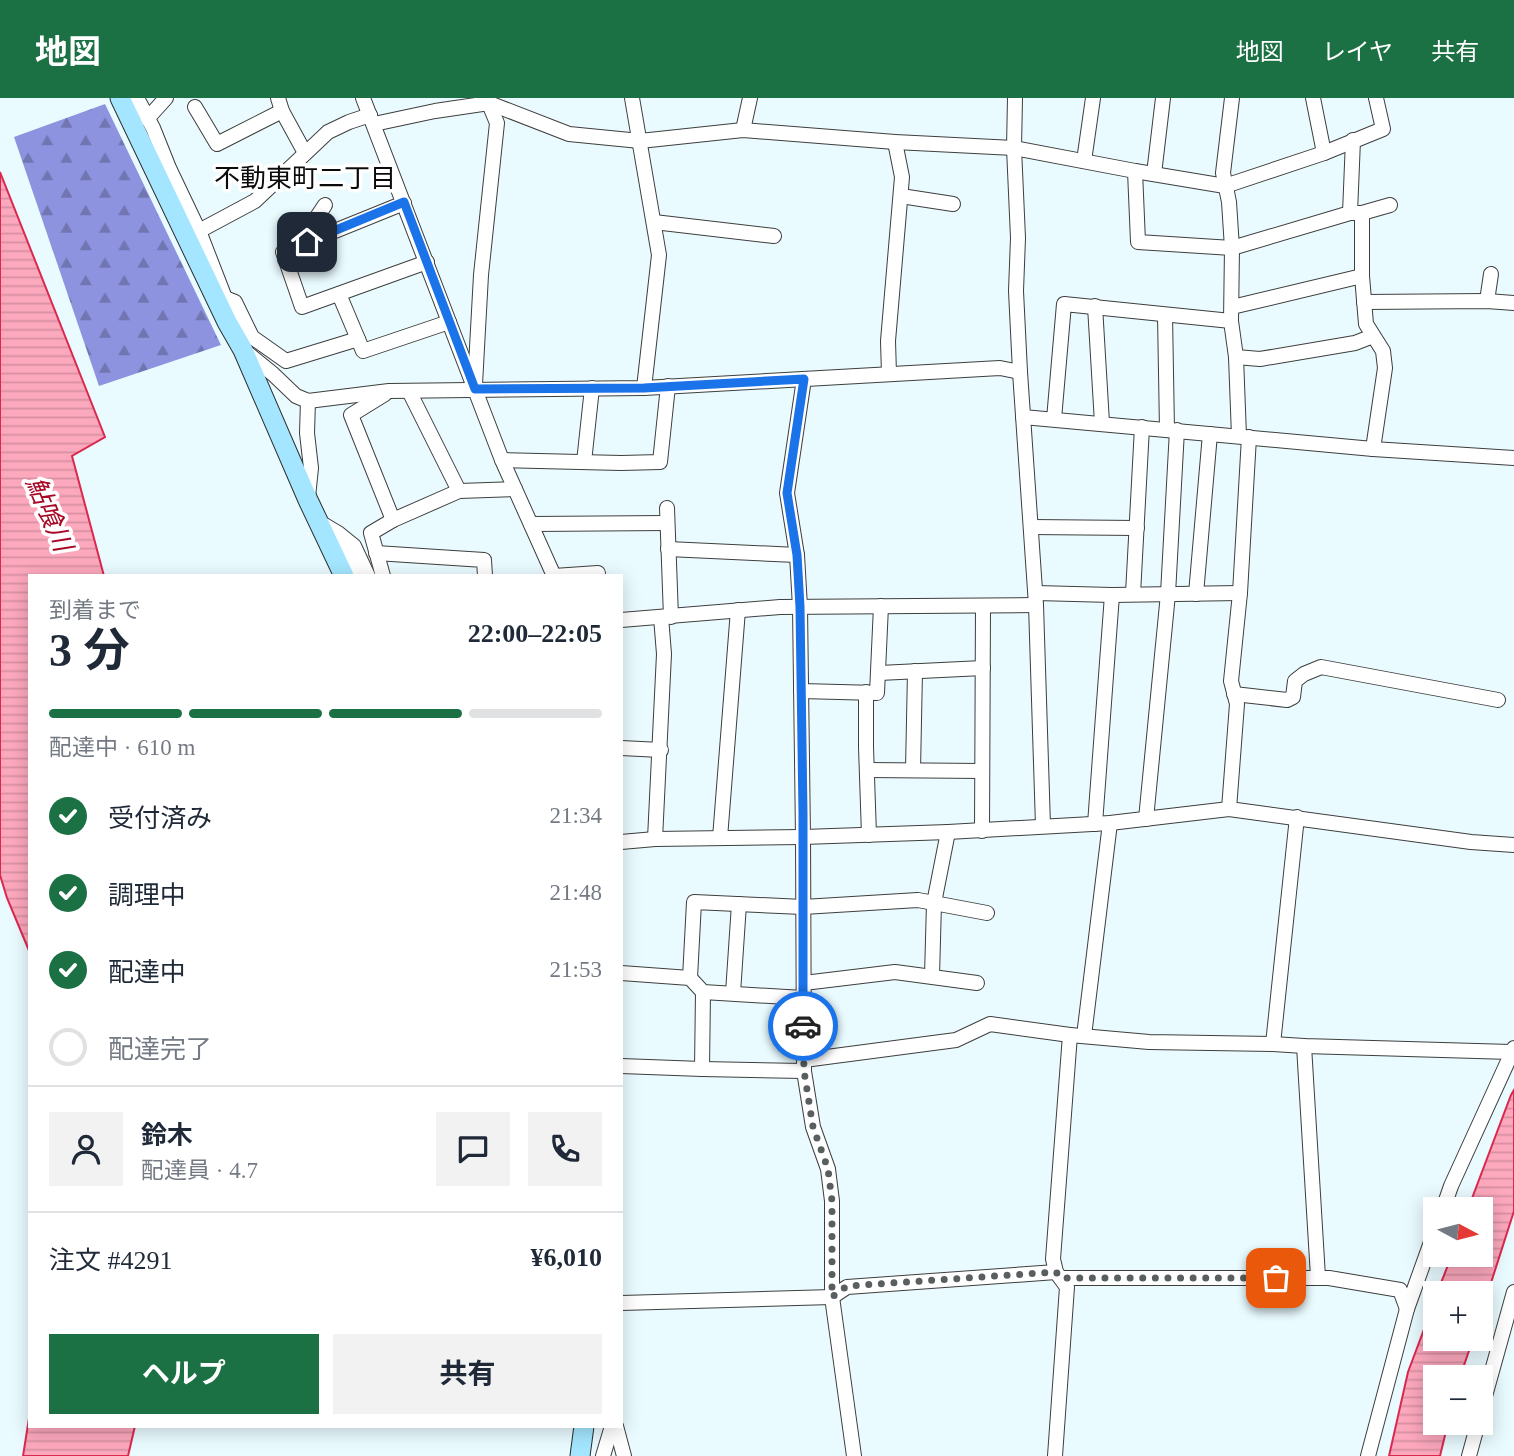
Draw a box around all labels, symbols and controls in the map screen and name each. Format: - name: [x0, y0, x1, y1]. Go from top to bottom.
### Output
- text: 地図: [35, 34, 101, 70]
- text: 地図: [1236, 39, 1284, 65]
- text: レイヤ: [1322, 39, 1393, 65]
- text: 共有: [1431, 39, 1479, 65]
- district label: 不動東町二丁目: [214, 164, 396, 193]
- pin: [277, 212, 337, 272]
- icon: home: [288, 223, 326, 261]
- water label: 鮎喰川: [20, 472, 79, 558]
- text: 到着まで: [49, 598, 141, 623]
- text: 22:00–22:05: [468, 619, 602, 648]
- text: 3 分: [49, 625, 130, 676]
- text: 配達中 · 610 m: [49, 735, 195, 760]
- icon: check: [49, 797, 87, 835]
- text: 21:34: [550, 803, 602, 828]
- text: 受付済み: [108, 804, 212, 833]
- icon: check: [49, 874, 87, 912]
- text: 21:48: [550, 880, 602, 905]
- text: 調理中: [108, 881, 186, 910]
- icon: check: [49, 951, 87, 989]
- text: 21:53: [550, 957, 602, 982]
- text: 配達中: [108, 958, 186, 987]
- courier: [768, 991, 838, 1061]
- icon: car: [784, 1007, 822, 1045]
- text: 配達完了: [108, 1035, 212, 1064]
- button: person: [49, 1112, 123, 1186]
- button: chat: [436, 1112, 510, 1186]
- button: phone: [528, 1112, 602, 1186]
- text: 鈴木: [141, 1121, 193, 1150]
- text: 配達員 · 4.7: [141, 1158, 258, 1183]
- north arrow: [1423, 1197, 1493, 1267]
- map controls: [1423, 1197, 1493, 1435]
- text: ¥6,010: [531, 1243, 602, 1272]
- text: 注文 #4291: [49, 1246, 173, 1275]
- pin: [1246, 1248, 1306, 1308]
- icon: bag: [1257, 1259, 1295, 1297]
- button: +: [1423, 1281, 1493, 1351]
- button: ヘルプ: [49, 1334, 319, 1414]
- button: 共有: [333, 1334, 602, 1414]
- button: −: [1423, 1365, 1493, 1435]

